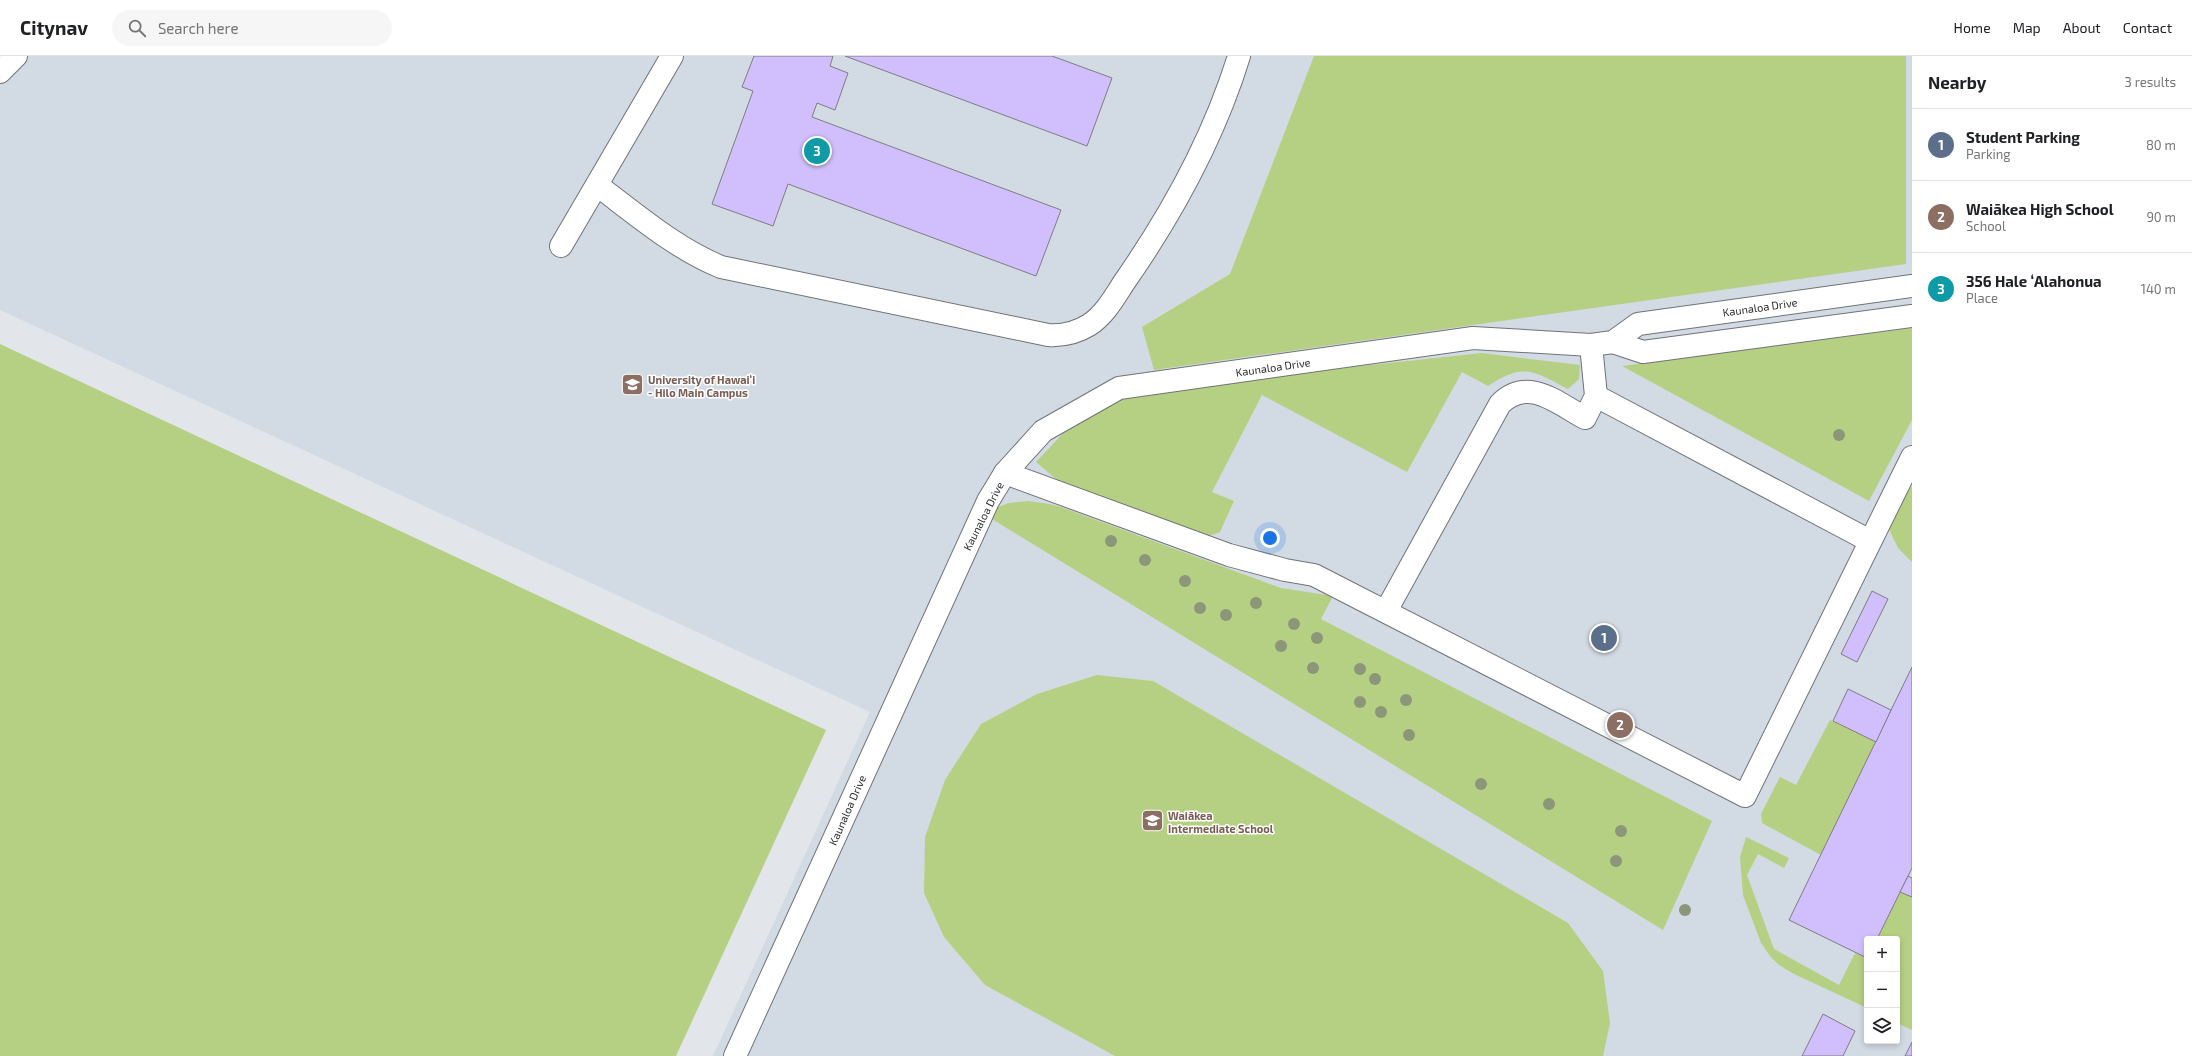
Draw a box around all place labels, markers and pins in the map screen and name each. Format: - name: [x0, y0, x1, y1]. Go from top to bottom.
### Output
- pin: 3: [804, 136, 830, 166]
- school or university icon: University of Hawaiʻi - Hilo Main Campus: [620, 372, 646, 398]
- place label: University of Hawaiʻi - Hilo Main Campus: [648, 373, 755, 399]
- pin: 1: [1591, 623, 1617, 653]
- pin: 2: [1607, 710, 1633, 740]
- school or university icon: Waiākea Intermediate School: [1140, 808, 1166, 834]
- place label: Waiākea Intermediate School: [1168, 809, 1274, 835]

